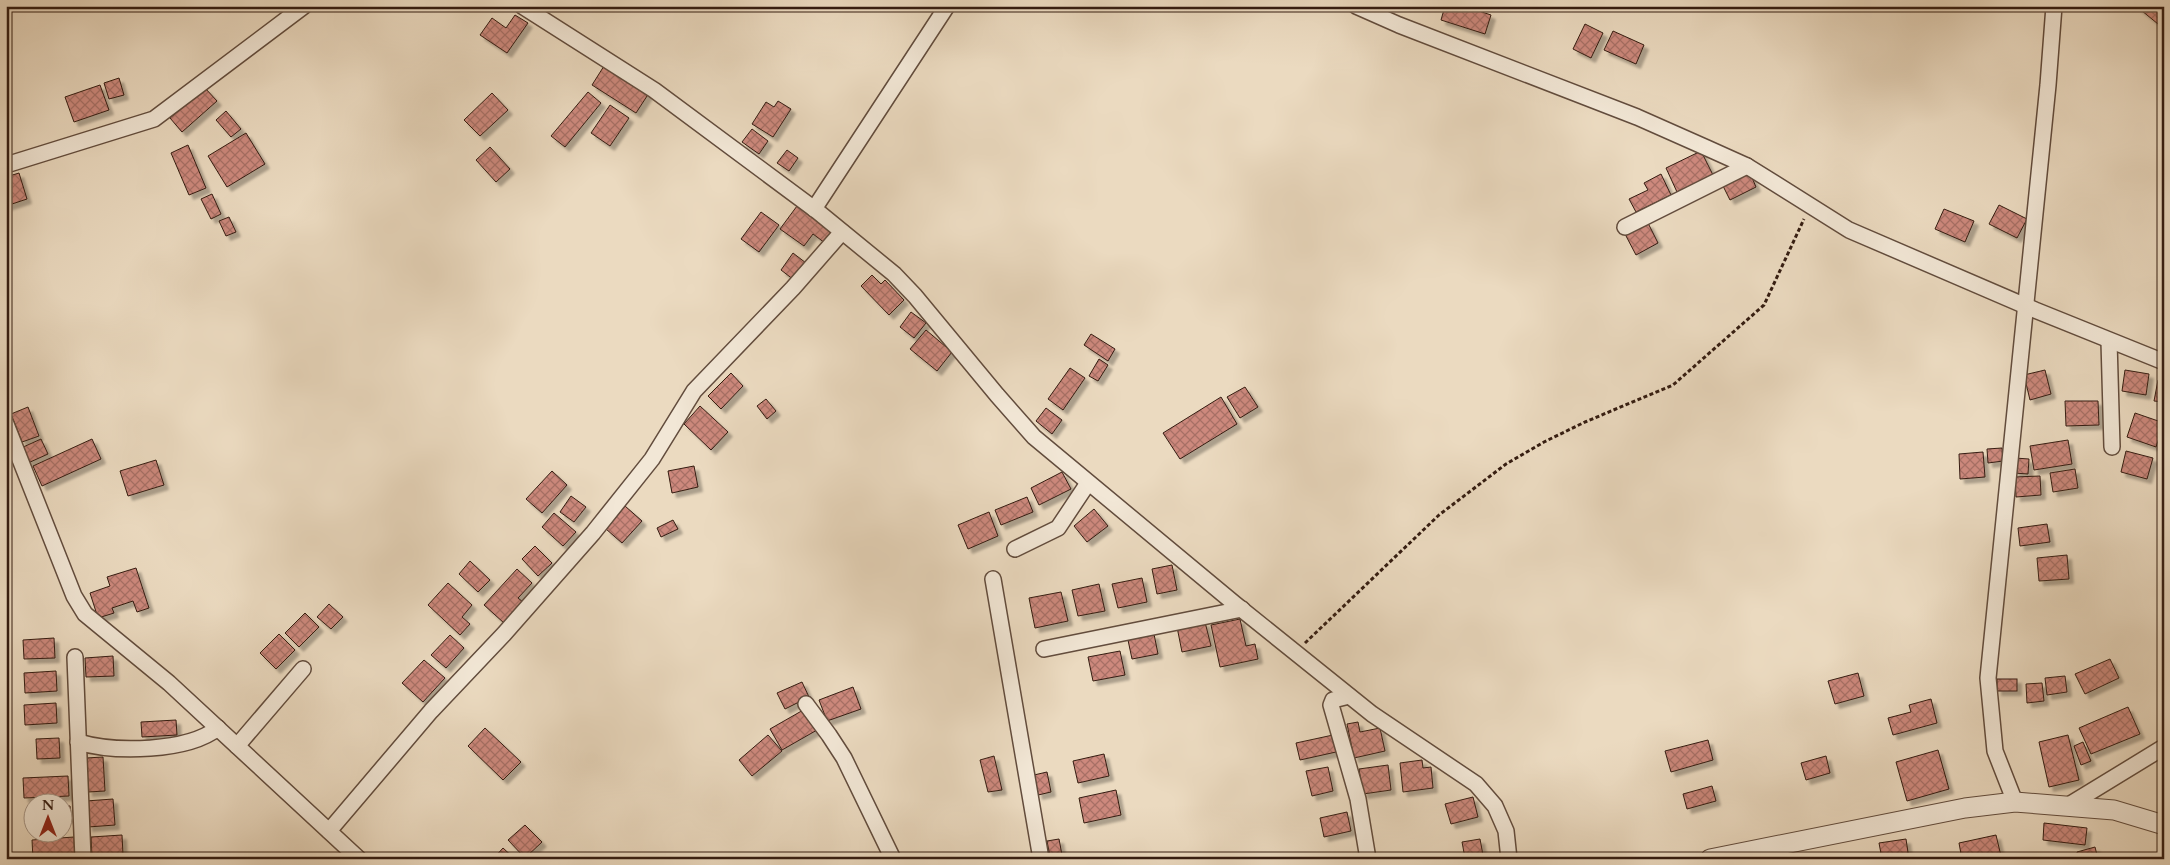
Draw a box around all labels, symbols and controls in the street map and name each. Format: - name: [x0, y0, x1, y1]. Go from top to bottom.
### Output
- north arrow: [22, 792, 72, 842]
- text: N: [42, 796, 54, 815]

